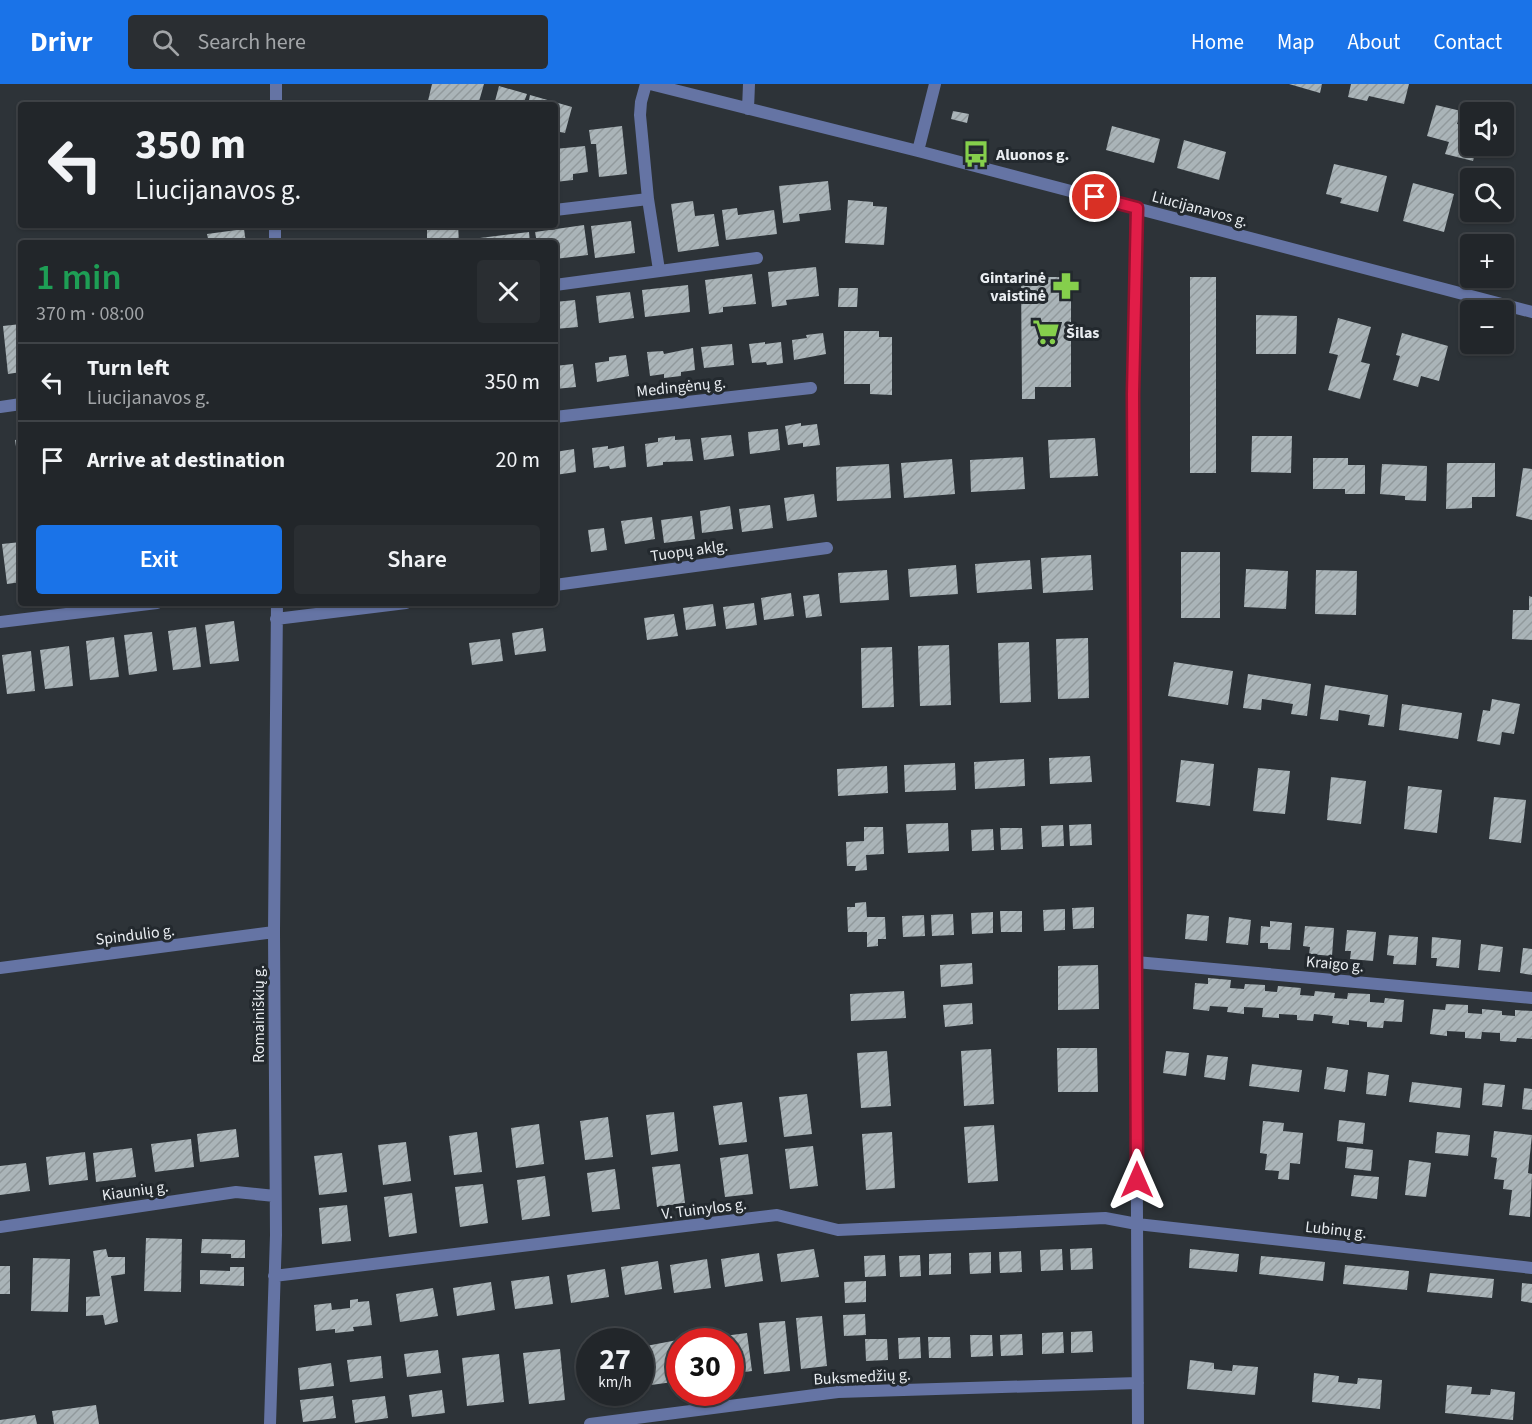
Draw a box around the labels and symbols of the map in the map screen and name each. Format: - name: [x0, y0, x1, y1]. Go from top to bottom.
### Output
- bus stop icon: Aluonos g.: [961, 139, 991, 169]
- place label: Aluonos g.: [995, 144, 1069, 166]
- pin: [1069, 171, 1120, 222]
- street label: Liucijanavos g.: [1149, 186, 1250, 232]
- place label: Gintarinė vaistinė: [980, 267, 1046, 307]
- pharmacy icon: Gintarinė vaistinė: [1051, 271, 1081, 301]
- supermarket icon: Šilas: [1031, 317, 1061, 347]
- place label: Šilas: [1066, 322, 1099, 344]
- street label: Medingėnų g.: [635, 371, 727, 403]
- street label: Tuopų aklg.: [649, 535, 729, 567]
- street label: Spindulio g.: [94, 919, 176, 951]
- street label: Kraigo g.: [1305, 951, 1365, 977]
- street label: Romainiškių g.: [248, 965, 270, 1063]
- position arrow: [1105, 1148, 1169, 1212]
- street label: Kiaunių g.: [101, 1175, 170, 1207]
- street label: V. Tuinylos g.: [660, 1193, 748, 1225]
- street label: Lubinų g.: [1304, 1216, 1368, 1244]
- speed limit sign: 30: [666, 1328, 744, 1406]
- street label: Buksmedžių g.: [813, 1363, 911, 1391]

